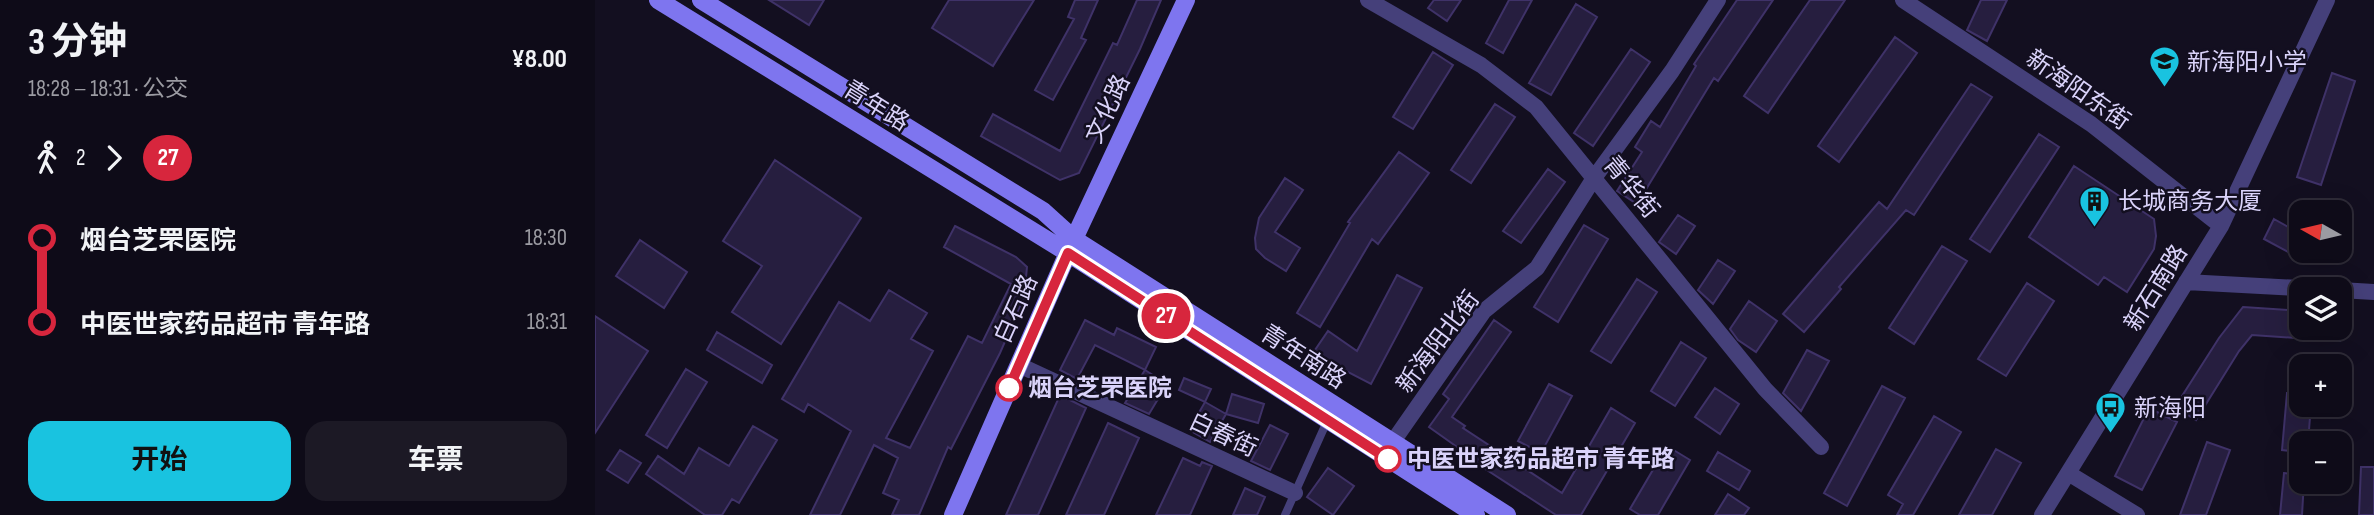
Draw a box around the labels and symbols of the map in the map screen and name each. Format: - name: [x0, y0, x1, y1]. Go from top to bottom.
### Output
- street label: 新海阳东街: [2021, 44, 2135, 136]
- school or university icon: 新海阳小学: [2147, 45, 2181, 89]
- place label: 新海阳小学: [2187, 48, 2307, 77]
- street label: 文化路: [1080, 70, 1136, 148]
- street label: 青年路: [838, 75, 914, 137]
- street label: 青华街: [1597, 150, 1665, 224]
- building icon: 长城商务大厦: [2078, 184, 2112, 228]
- place label: 长城商务大厦: [2118, 187, 2262, 216]
- north arrow: [2289, 200, 2352, 262]
- street label: 新石南路: [2118, 240, 2194, 336]
- street label: 白石路: [988, 270, 1044, 348]
- street label: 新海阳北街: [1390, 285, 1486, 399]
- line badge: 27: [1135, 293, 1197, 339]
- street label: 青年南路: [1255, 319, 1351, 395]
- place label: 烟台芝罘医院: [1028, 374, 1172, 403]
- marker: 烟台芝罘医院: [996, 375, 1022, 401]
- bus stop icon: 新海阳: [2094, 391, 2128, 435]
- place label: 新海阳: [2134, 394, 2206, 423]
- street label: 白春街: [1184, 407, 1262, 463]
- place label: 中医世家药品超市 青年路: [1407, 445, 1675, 474]
- marker: 中医世家药品超市 青年路: [1375, 446, 1401, 472]

